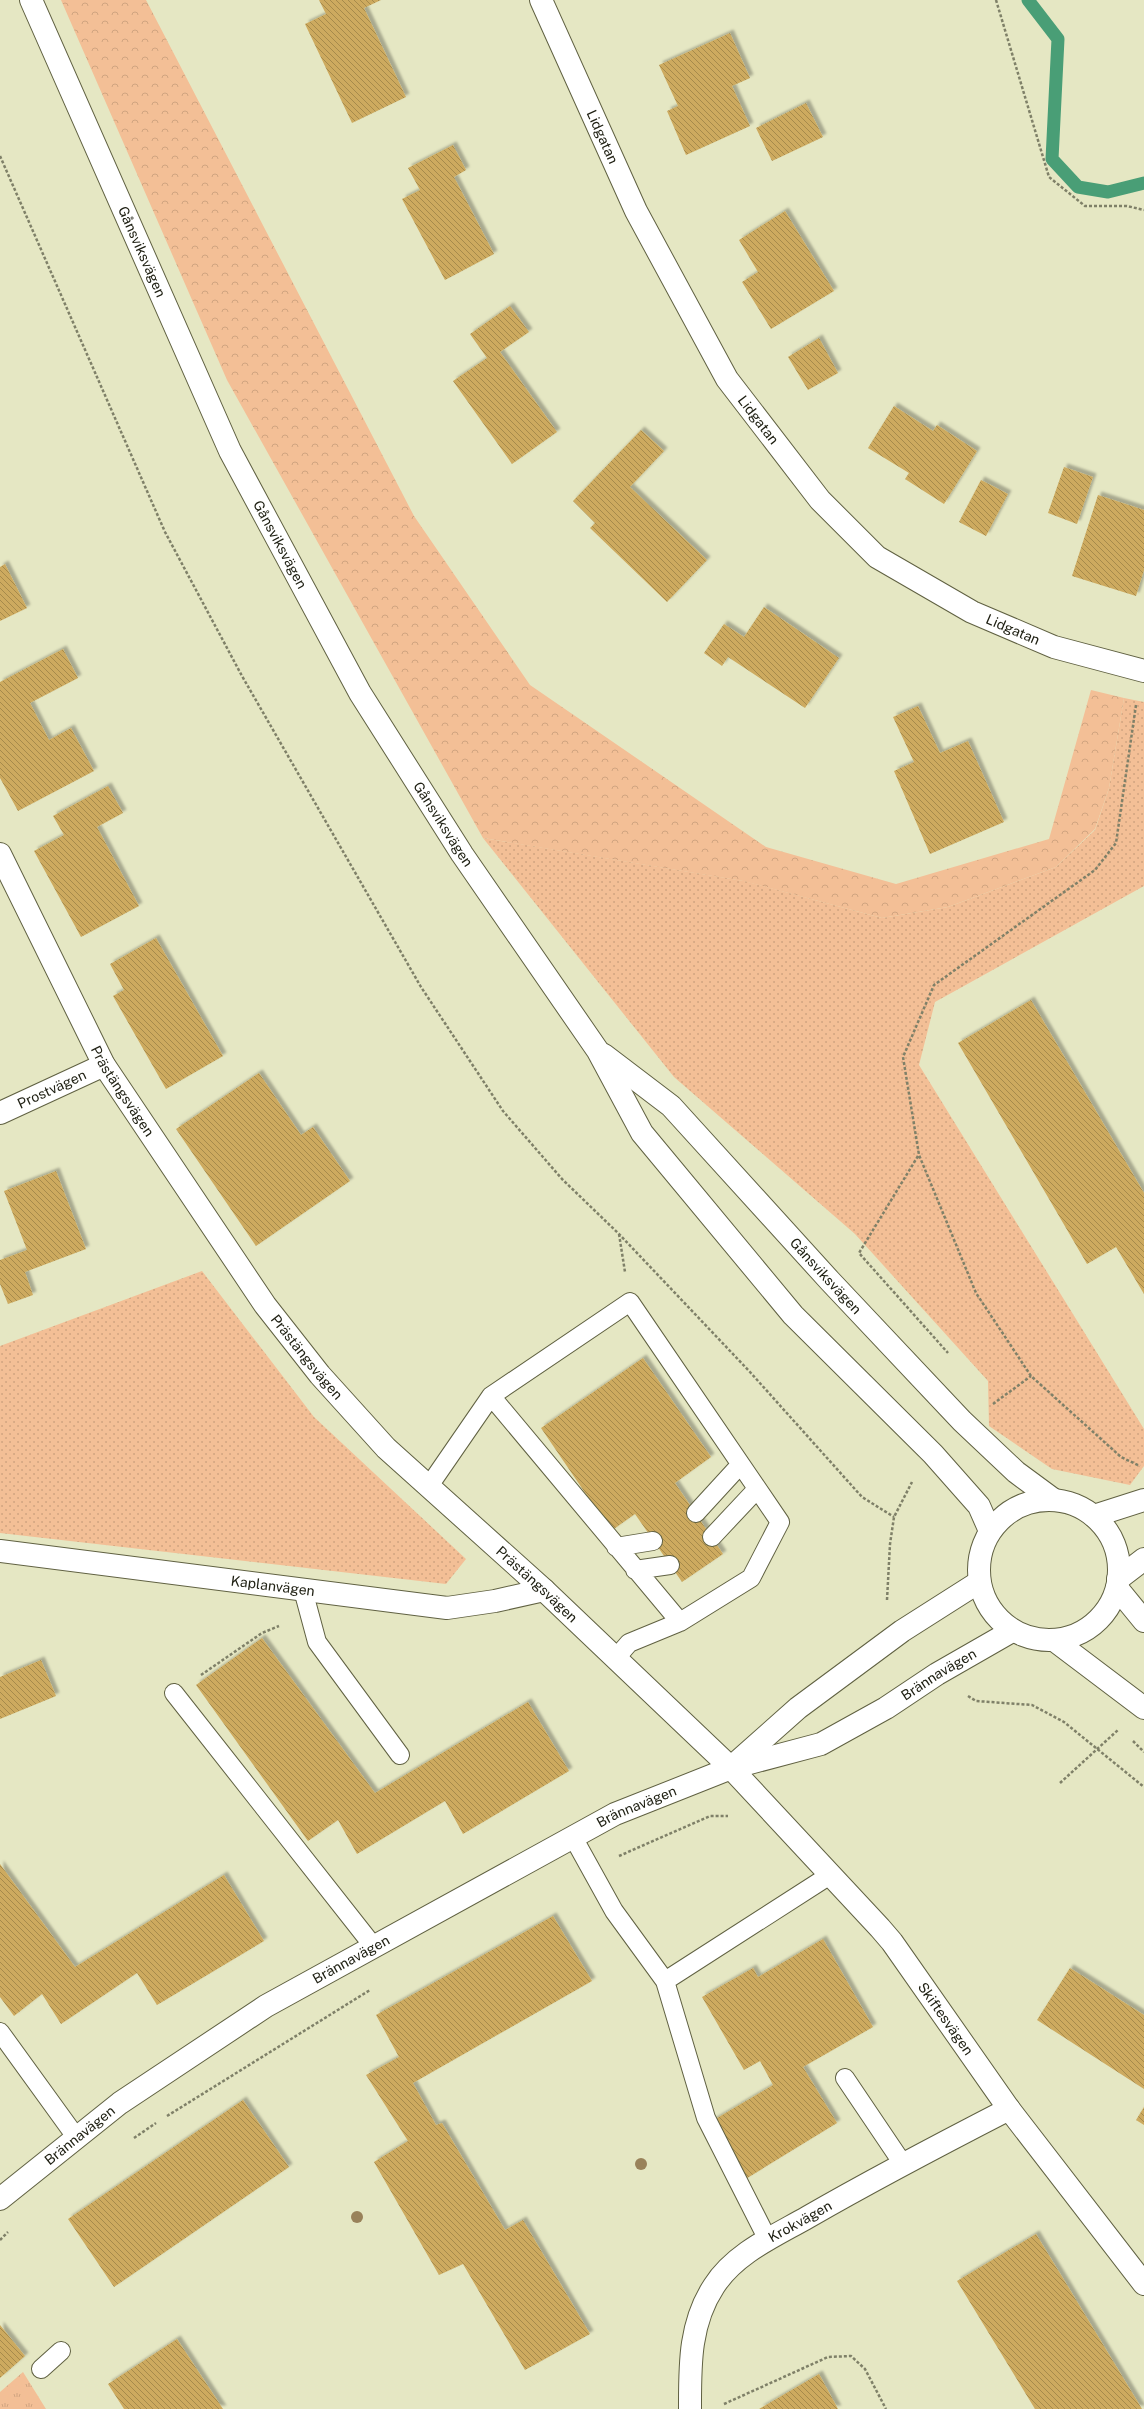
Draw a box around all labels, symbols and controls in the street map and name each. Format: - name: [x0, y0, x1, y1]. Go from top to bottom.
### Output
- street label: Lidgatan: [584, 107, 622, 166]
- street label: Gånsviksvägen: [115, 204, 169, 299]
- street label: Lidgatan: [735, 392, 782, 447]
- street label: Gånsviksvägen: [250, 498, 310, 591]
- street label: Lidgatan: [984, 611, 1042, 648]
- street label: Gånsviksvägen: [410, 779, 476, 870]
- street label: Prästängsvägen: [88, 1043, 158, 1139]
- street label: Prostvägen: [15, 1066, 89, 1112]
- street label: Gånsviksvägen: [787, 1235, 865, 1317]
- street label: Prästängsvägen: [268, 1311, 346, 1403]
- street label: Prästängsvägen: [493, 1543, 581, 1626]
- street label: Kaplanvägen: [230, 1573, 316, 1599]
- street label: Brännavägen: [898, 1645, 979, 1704]
- street label: Brännavägen: [594, 1782, 679, 1831]
- street label: Brännavägen: [310, 1932, 392, 1987]
- street label: Skiftesvägen: [915, 1979, 977, 2058]
- street label: Brännavägen: [41, 2102, 118, 2168]
- street label: Krokvägen: [765, 2197, 834, 2245]

